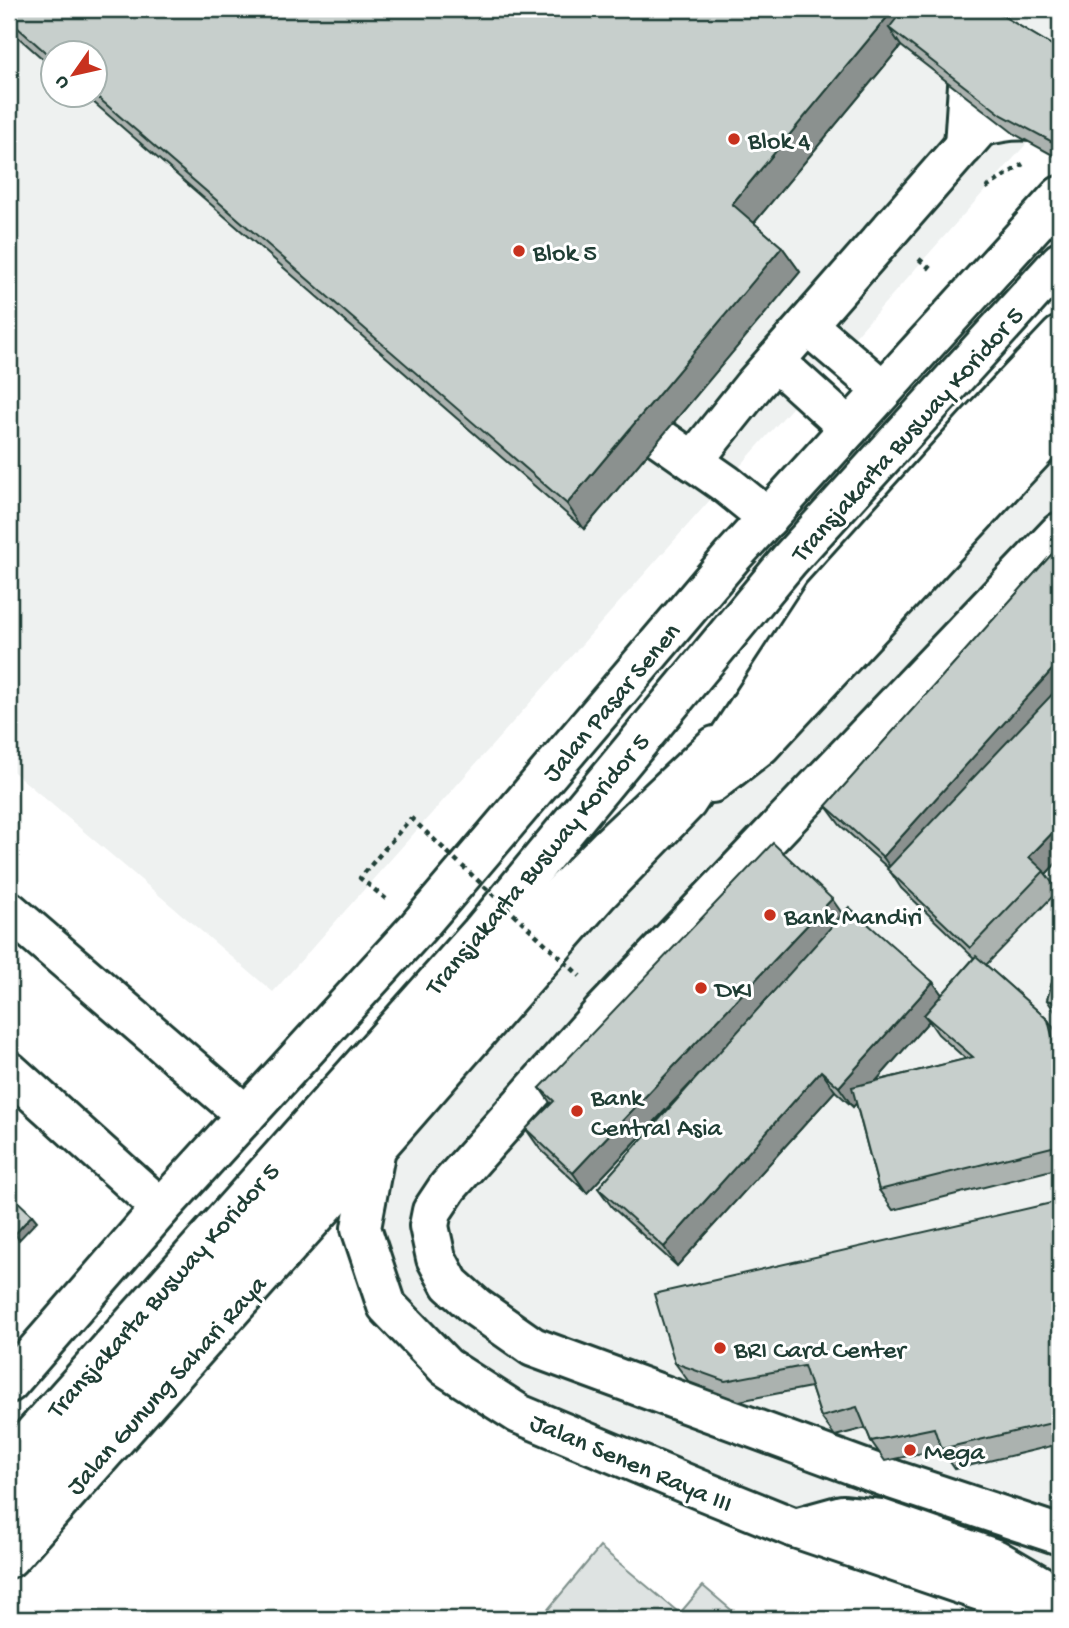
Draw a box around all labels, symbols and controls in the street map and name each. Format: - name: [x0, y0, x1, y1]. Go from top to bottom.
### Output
- north arrow: [38, 38, 108, 108]
- text: U: [50, 71, 75, 93]
- place label: Blok 4: [747, 128, 811, 159]
- marker: Blok 4: [726, 131, 742, 147]
- place label: Blok 5: [532, 240, 597, 271]
- marker: Blok 5: [511, 243, 527, 259]
- street label: Transjakarta Busway Koridor 5: [785, 302, 1032, 572]
- street label: Jalan Pasar Senen: [538, 617, 690, 790]
- street label: Transjakarta Busway Koridor 5: [419, 728, 658, 1005]
- place label: Bank Mandiri: [783, 904, 922, 935]
- marker: Bank Mandiri: [762, 907, 778, 923]
- place label: DKI: [713, 977, 753, 1008]
- marker: DKI: [693, 980, 709, 996]
- place label: Bank Central Asia: [590, 1085, 724, 1146]
- marker: Bank Central Asia: [569, 1103, 585, 1119]
- street label: Transjakarta Busway Koridor 5: [41, 1158, 288, 1428]
- street label: Jalan Gunung Sahari Raya: [62, 1270, 276, 1503]
- place label: BRI Card Center: [733, 1337, 908, 1368]
- marker: BRI Card Center: [712, 1340, 728, 1356]
- street label: Jalan Senen Raya III: [524, 1409, 736, 1522]
- place label: Mega: [924, 1439, 986, 1470]
- marker: Mega: [902, 1442, 918, 1458]

